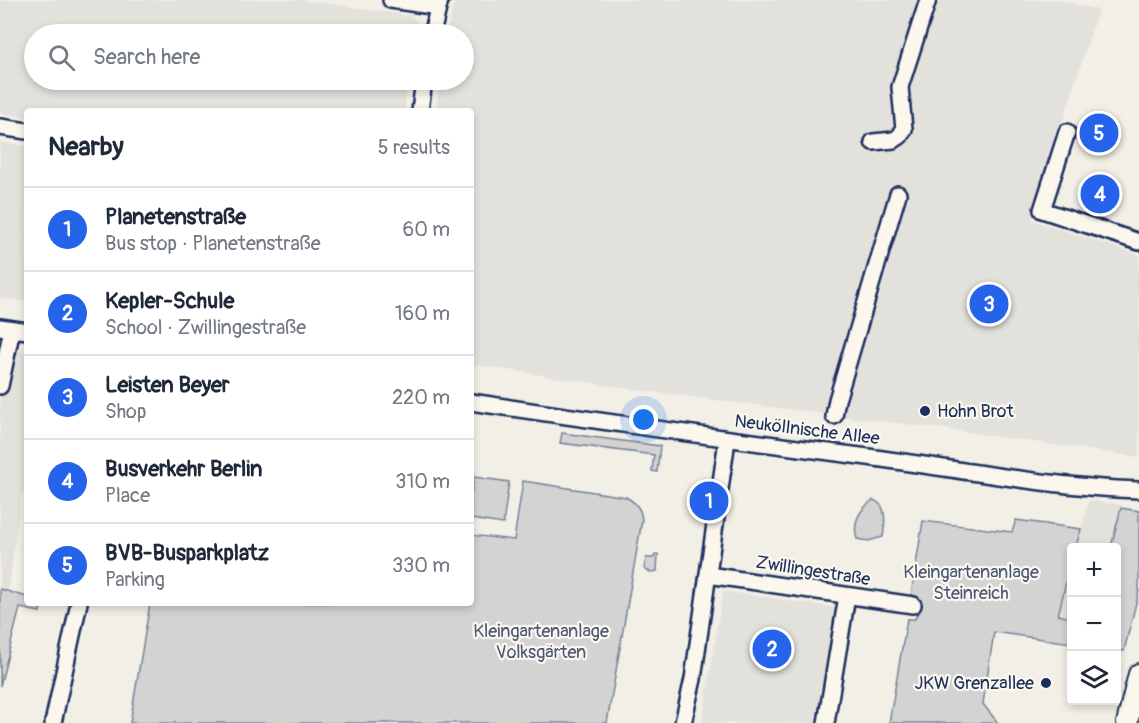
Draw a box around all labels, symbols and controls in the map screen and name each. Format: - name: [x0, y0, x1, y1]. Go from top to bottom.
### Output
- search box: [24, 24, 474, 90]
- icon: search: [45, 41, 78, 74]
- text: Search here: [93, 43, 200, 71]
- pin: 5: [1080, 110, 1118, 156]
- text: Nearby: [48, 131, 124, 163]
- text: 5 results: [378, 135, 450, 160]
- pin: 4: [1080, 172, 1120, 216]
- text: Planetenstraße: [105, 203, 246, 231]
- text: 1: [64, 217, 71, 242]
- text: 60 m: [403, 217, 450, 242]
- text: Bus stop · Planetenstraße: [105, 231, 321, 256]
- pin: 3: [970, 282, 1008, 326]
- text: Kepler-Schule: [105, 287, 234, 315]
- text: 2: [62, 301, 73, 326]
- text: 160 m: [395, 301, 450, 326]
- text: School · Zwillingestraße: [105, 315, 306, 340]
- text: Leisten Beyer: [105, 371, 230, 399]
- text: 3: [62, 385, 73, 410]
- text: 220 m: [392, 385, 450, 410]
- text: Shop: [105, 399, 146, 424]
- place label: Hohn Brot: [937, 400, 1015, 423]
- marker: Hohn Brot: [918, 404, 932, 418]
- your location: [629, 405, 658, 434]
- street label: Neuköllnische Allee: [733, 410, 881, 450]
- text: Busverkehr Berlin: [105, 455, 262, 483]
- text: 4: [62, 469, 73, 494]
- text: 310 m: [395, 469, 450, 494]
- pin: 1: [690, 478, 728, 524]
- text: Place: [105, 483, 150, 508]
- text: BVB-Busparkplatz: [105, 539, 269, 567]
- map controls: [1067, 543, 1121, 705]
- button: +: [1067, 543, 1121, 597]
- street label: Zwillingestraße: [754, 551, 872, 591]
- text: 5: [62, 553, 73, 578]
- text: 330 m: [392, 553, 450, 578]
- park label: Kleingartenanlage Steinreich: [903, 561, 1039, 605]
- text: Parking: [105, 567, 165, 592]
- button: −: [1067, 597, 1121, 651]
- park label: Kleingartenanlage Volksgärten: [473, 620, 609, 664]
- pin: 2: [752, 626, 792, 672]
- button: layers: [1067, 651, 1121, 705]
- place label: JKW Grenzallee: [914, 672, 1034, 695]
- marker: JKW Grenzallee: [1039, 676, 1053, 690]

